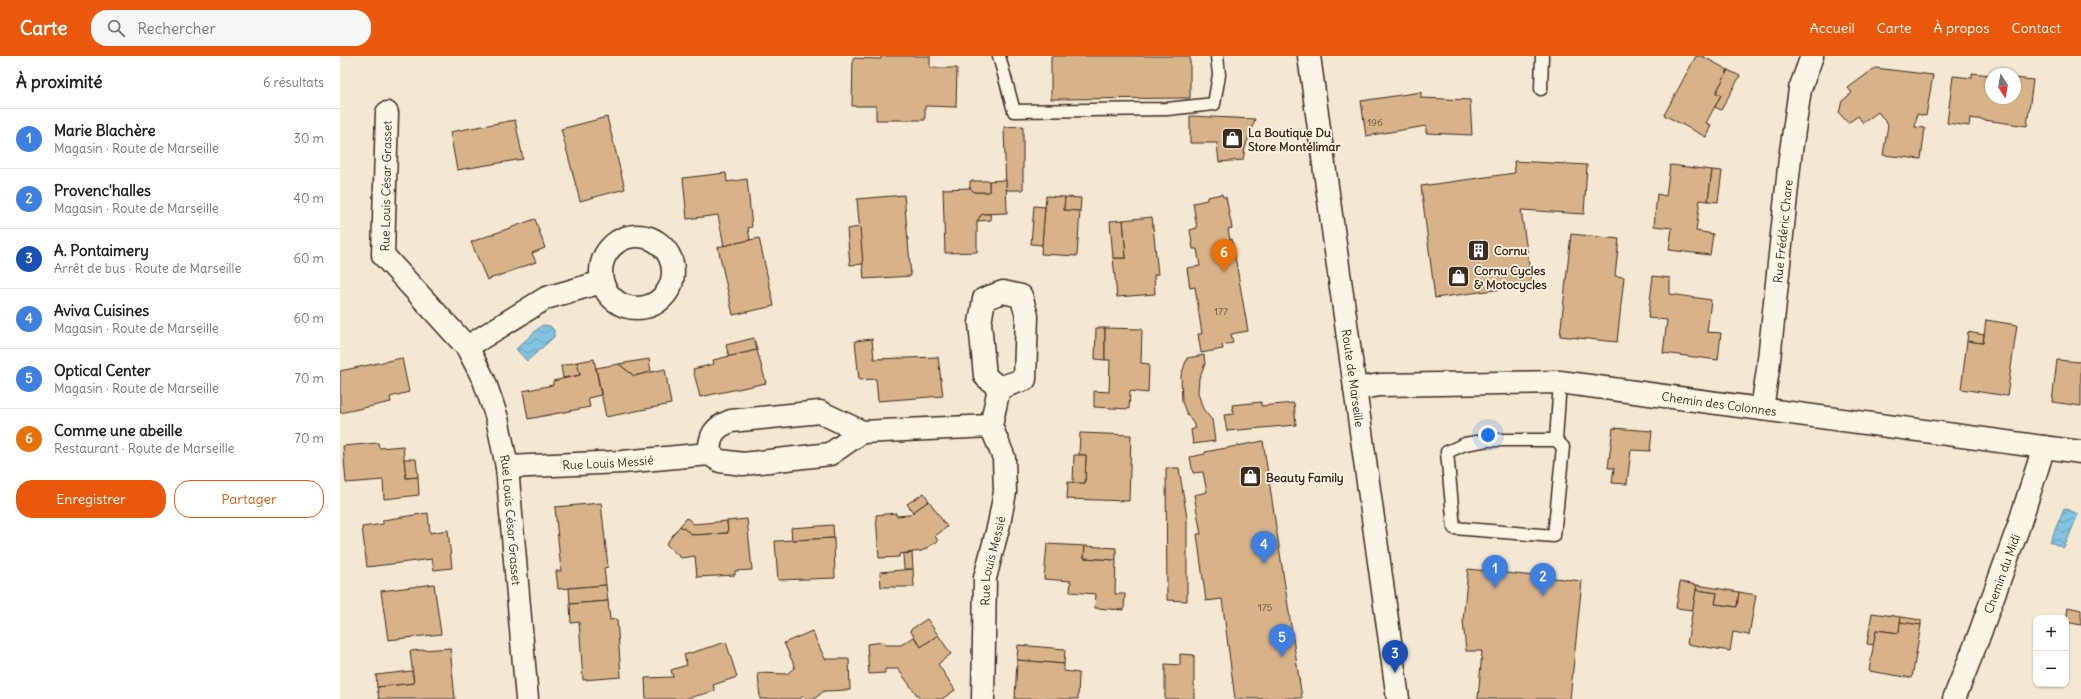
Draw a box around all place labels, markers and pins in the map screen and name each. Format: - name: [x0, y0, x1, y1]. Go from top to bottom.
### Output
- place label: La Boutique Du Store Montélimar: [1248, 125, 1340, 154]
- shop icon: La Boutique Du Store Montélimar: [1219, 126, 1245, 152]
- building icon: Cornu: [1465, 237, 1491, 263]
- pin: 6: [1211, 239, 1237, 272]
- place label: Cornu: [1494, 243, 1527, 258]
- place label: Cornu Cycles & Motocycles: [1474, 263, 1547, 293]
- shop icon: Cornu Cycles & Motocycles: [1445, 264, 1471, 290]
- shop icon: Beauty Family: [1237, 464, 1263, 490]
- place label: Beauty Family: [1266, 470, 1344, 486]
- pin: 4: [1251, 531, 1277, 564]
- pin: 1: [1482, 555, 1508, 588]
- pin: 2: [1530, 563, 1556, 596]
- pin: 5: [1269, 624, 1295, 657]
- pin: 3: [1382, 640, 1408, 673]

